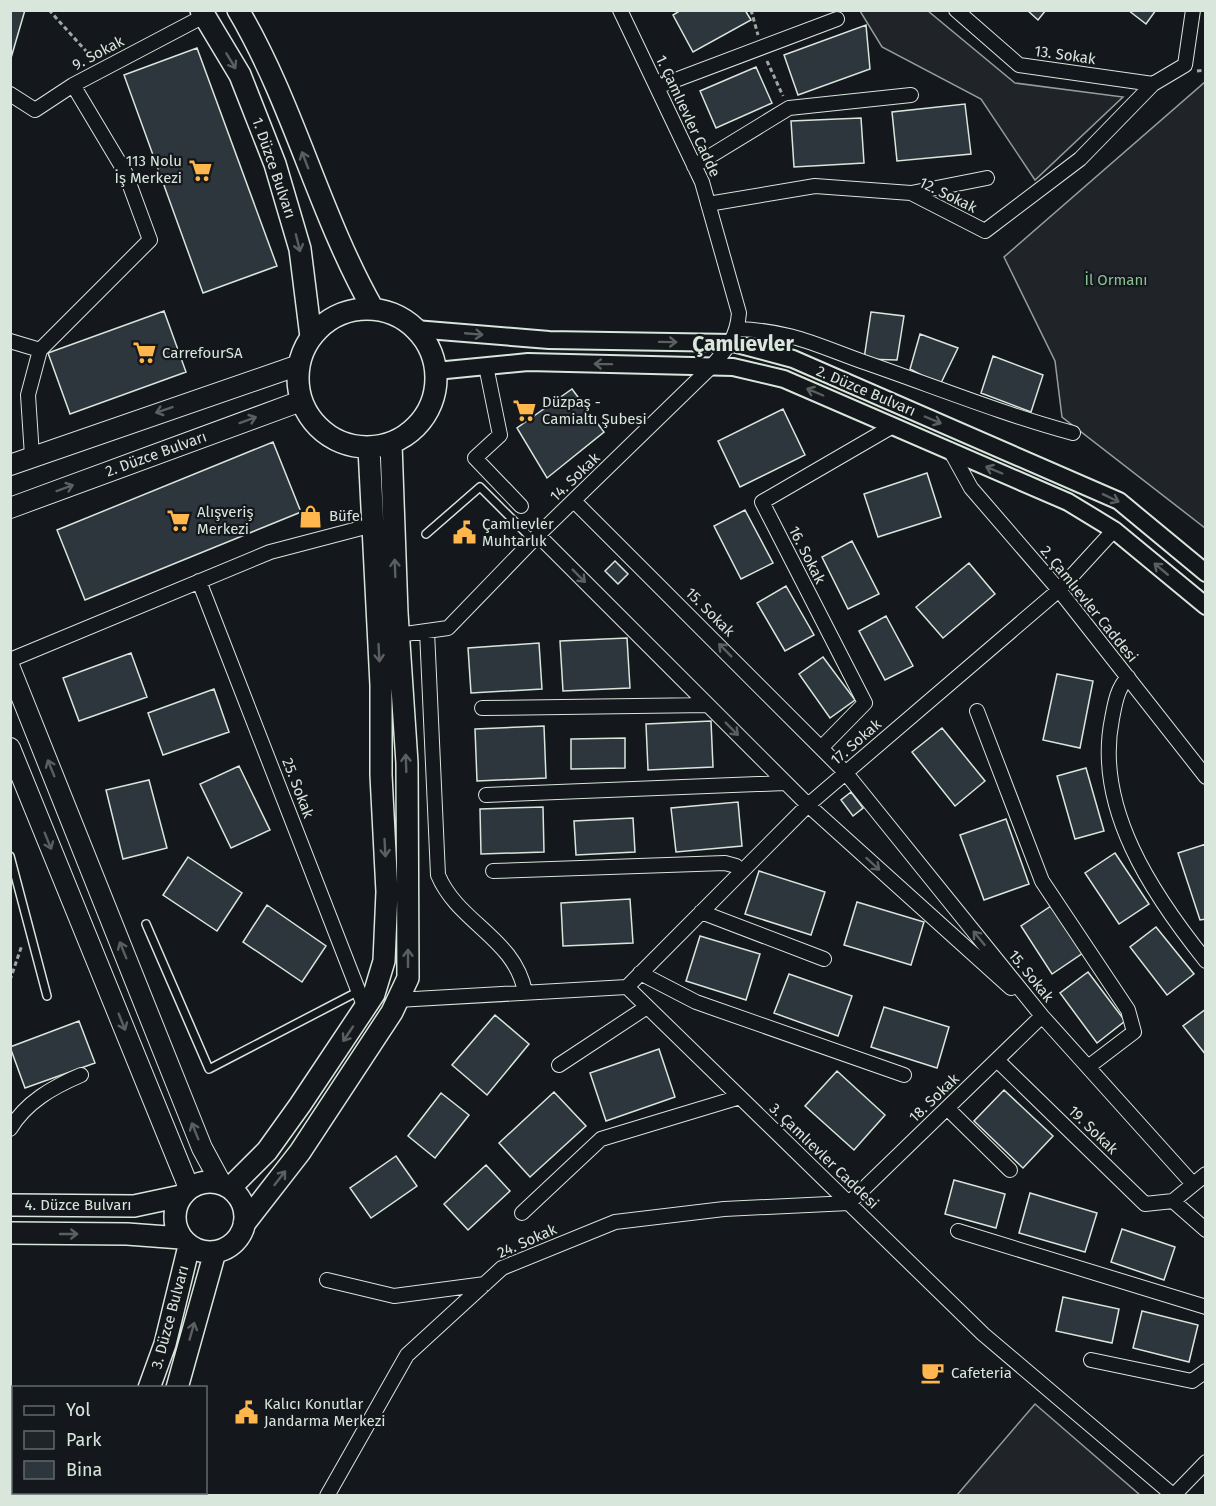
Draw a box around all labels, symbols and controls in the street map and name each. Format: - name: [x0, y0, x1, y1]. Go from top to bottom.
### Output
- street label: 9. Sokak: [69, 32, 127, 74]
- street label: 13. Sokak: [1033, 42, 1097, 68]
- one-way arrow: [226, 52, 238, 69]
- street label: 1. Çamlıevler Cadde: [652, 52, 724, 180]
- street label: 1. Düzce Bulvarı: [248, 115, 300, 221]
- place label: 113 Nolu İş Merkezi: [115, 152, 182, 187]
- one-way arrow: [299, 152, 310, 170]
- supermarket icon: 113 Nolu İş Merkezi: [187, 157, 213, 183]
- street label: 12. Sokak: [916, 173, 980, 217]
- one-way arrow: [293, 233, 304, 252]
- park label: İl Ormanı: [1084, 271, 1148, 289]
- one-way arrow: [463, 328, 483, 339]
- district label: Çamlıevler: [692, 331, 794, 357]
- one-way arrow: [658, 336, 678, 348]
- supermarket icon: CarrefourSA: [131, 340, 157, 366]
- place label: CarrefourSA: [162, 344, 243, 362]
- one-way arrow: [594, 359, 614, 370]
- street label: 2. Düzce Bulvarı: [814, 362, 918, 420]
- one-way arrow: [807, 386, 825, 397]
- place label: Düzpaş - Camialtı Şubesi: [542, 393, 647, 428]
- supermarket icon: Düzpaş - Camialtı Şubesi: [511, 398, 537, 424]
- one-way arrow: [155, 406, 174, 417]
- one-way arrow: [238, 414, 257, 425]
- one-way arrow: [923, 414, 941, 426]
- street label: 2. Düzce Bulvarı: [103, 427, 209, 481]
- street label: 14. Sokak: [546, 449, 604, 505]
- one-way arrow: [986, 463, 1004, 475]
- one-way arrow: [56, 481, 74, 492]
- one-way arrow: [1102, 493, 1120, 505]
- place label: Alışveriş Merkezi: [197, 503, 254, 538]
- shop icon: Büfe: [298, 503, 324, 529]
- place label: Büfe: [329, 507, 360, 525]
- supermarket icon: Alışveriş Merkezi: [166, 508, 192, 534]
- place label: Çamlıevler Muhtarlık: [482, 515, 554, 550]
- public building icon: Çamlıevler Muhtarlık: [451, 520, 477, 546]
- street label: 16. Sokak: [785, 523, 829, 587]
- street label: 2. Çamlıevler Caddesi: [1037, 542, 1141, 666]
- one-way arrow: [390, 559, 401, 579]
- one-way arrow: [1153, 562, 1169, 575]
- one-way arrow: [572, 569, 587, 584]
- street label: 15. Sokak: [682, 584, 738, 640]
- one-way arrow: [374, 643, 385, 663]
- one-way arrow: [717, 643, 732, 658]
- street label: 17. Sokak: [827, 715, 885, 769]
- one-way arrow: [724, 722, 739, 737]
- one-way arrow: [401, 754, 412, 774]
- street label: 25. Sokak: [278, 755, 318, 821]
- one-way arrow: [45, 760, 56, 778]
- one-way arrow: [43, 831, 54, 850]
- one-way arrow: [379, 838, 390, 858]
- one-way arrow: [865, 857, 880, 871]
- one-way arrow: [972, 930, 985, 946]
- one-way arrow: [117, 941, 128, 959]
- street label: 15. Sokak: [1005, 946, 1058, 1006]
- one-way arrow: [402, 949, 414, 969]
- one-way arrow: [117, 1012, 128, 1030]
- one-way arrow: [341, 1025, 354, 1042]
- street label: 18. Sokak: [905, 1070, 963, 1126]
- street label: 3. Çamlıevler Caddesi: [766, 1099, 882, 1213]
- street label: 19. Sokak: [1064, 1102, 1122, 1158]
- one-way arrow: [189, 1122, 200, 1141]
- one-way arrow: [273, 1170, 286, 1186]
- street label: 4. Düzce Bulvarı: [25, 1196, 131, 1214]
- street label: 24. Sokak: [495, 1220, 560, 1262]
- one-way arrow: [58, 1228, 78, 1240]
- street label: 3. Düzce Bulvarı: [148, 1263, 192, 1371]
- one-way arrow: [187, 1322, 198, 1341]
- cafe icon: Cafeteria: [920, 1360, 946, 1386]
- place label: Cafeteria: [951, 1364, 1012, 1382]
- legend: [12, 1386, 207, 1494]
- place label: Kalıcı Konutlar Jandarma Merkezi: [264, 1395, 385, 1430]
- text: Yol: [66, 1399, 91, 1421]
- public building icon: Kalıcı Konutlar Jandarma Merkezi: [233, 1400, 259, 1426]
- text: Park: [66, 1429, 102, 1451]
- text: Bina: [66, 1459, 102, 1481]

